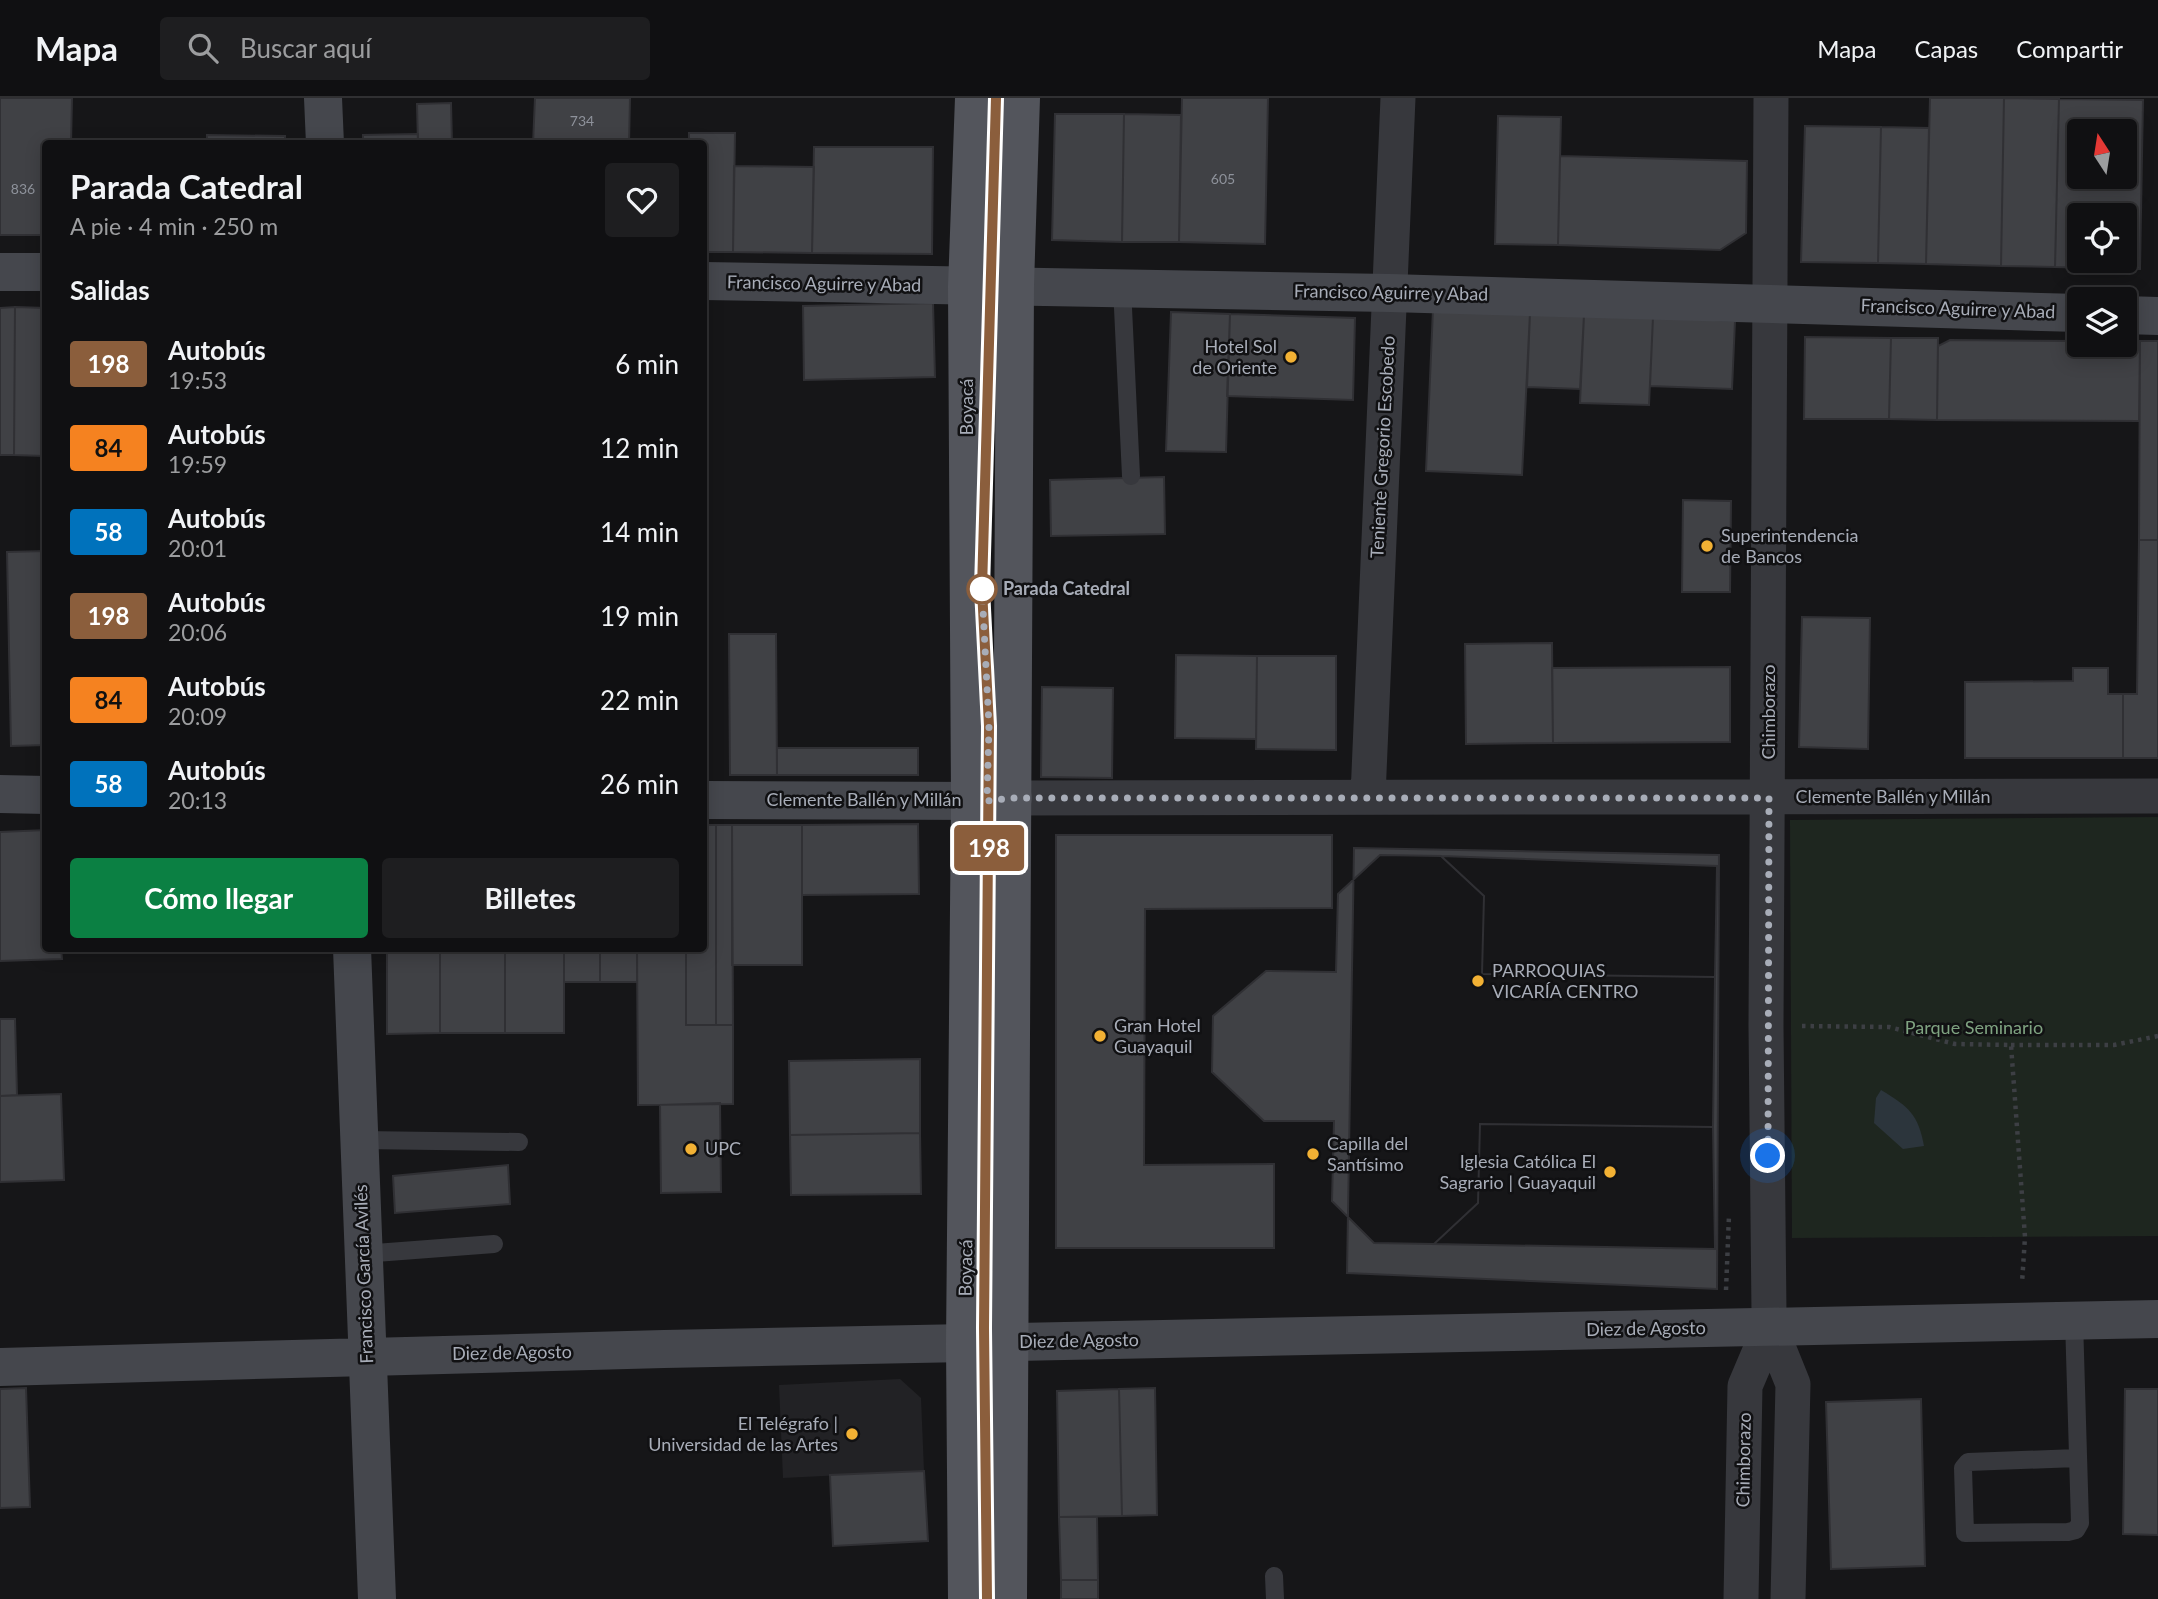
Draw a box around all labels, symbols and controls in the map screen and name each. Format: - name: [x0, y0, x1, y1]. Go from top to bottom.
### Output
- search box: [160, 17, 650, 80]
- text: Mapa: [35, 28, 118, 68]
- icon: search: [184, 29, 222, 67]
- text: Buscar aquí: [240, 32, 371, 64]
- text: Mapa: [1817, 34, 1876, 63]
- text: Capas: [1914, 34, 1978, 63]
- text: Compartir: [2016, 34, 2123, 63]
- house number: 734: [570, 112, 594, 129]
- north arrow: [2067, 119, 2137, 189]
- map controls: [2067, 119, 2137, 357]
- button: heart: [605, 163, 679, 237]
- text: Parada Catedral: [70, 166, 303, 206]
- house number: 605: [1211, 170, 1235, 187]
- house number: 836: [11, 180, 35, 197]
- button: locate: [2067, 203, 2137, 273]
- text: A pie · 4 min · 250 m: [70, 212, 278, 240]
- street label: Francisco Aguirre y Abad: [727, 270, 921, 296]
- text: Salidas: [70, 274, 150, 306]
- street label: Francisco Aguirre y Abad: [1294, 279, 1488, 305]
- button: layers: [2067, 287, 2137, 357]
- street label: Francisco Aguirre y Abad: [1860, 294, 2056, 322]
- text: Autobús: [168, 334, 266, 366]
- place label: Hotel Sol de Oriente: [1192, 335, 1277, 378]
- street label: Teniente Gregorio Escobedo: [1365, 335, 1399, 559]
- text: 6 min: [615, 348, 679, 380]
- text: 198: [88, 349, 129, 378]
- marker: Hotel Sol de Oriente: [1283, 349, 1299, 365]
- text: 19:53: [168, 366, 227, 394]
- street label: Boyacá: [955, 378, 977, 436]
- text: Autobús: [168, 418, 266, 450]
- text: 12 min: [600, 432, 679, 464]
- text: 84: [95, 433, 122, 462]
- text: 19:59: [168, 450, 227, 478]
- text: Autobús: [168, 502, 266, 534]
- text: 14 min: [600, 516, 679, 548]
- text: 58: [95, 517, 122, 546]
- place label: Superintendencia de Bancos: [1721, 524, 1858, 567]
- text: 20:01: [168, 534, 227, 562]
- marker: Superintendencia de Bancos: [1699, 538, 1715, 554]
- marker: Parada Catedral: [967, 574, 997, 604]
- place label: Parada Catedral: [1003, 577, 1130, 599]
- text: Autobús: [168, 586, 266, 618]
- text: 19 min: [600, 600, 679, 632]
- text: 198: [88, 601, 129, 630]
- text: 20:06: [168, 618, 227, 646]
- street label: Chimborazo: [1757, 664, 1779, 760]
- text: Autobús: [168, 670, 266, 702]
- text: 22 min: [600, 684, 679, 716]
- text: 84: [95, 685, 122, 714]
- text: 20:09: [168, 702, 227, 730]
- text: Autobús: [168, 754, 266, 786]
- text: 26 min: [600, 768, 679, 800]
- text: 58: [95, 769, 122, 798]
- street label: Clemente Ballén y Millán: [1796, 785, 1991, 807]
- text: 20:13: [168, 786, 227, 814]
- street label: Clemente Ballén y Millán: [767, 788, 962, 810]
- line badge: 198: [949, 825, 1029, 871]
- text: 198: [968, 833, 1010, 862]
- button: Cómo llegar: [70, 858, 368, 938]
- button: Billetes: [382, 858, 679, 938]
- place label: PARROQUIAS VICARÍA CENTRO: [1492, 959, 1638, 1002]
- marker: PARROQUIAS VICARÍA CENTRO: [1470, 973, 1486, 989]
- place label: Gran Hotel Guayaquil: [1114, 1014, 1201, 1057]
- park label: Parque Seminario: [1905, 1016, 2043, 1038]
- marker: Gran Hotel Guayaquil: [1092, 1028, 1108, 1044]
- place label: Capilla del Santísimo: [1327, 1132, 1408, 1175]
- place label: UPC: [705, 1137, 741, 1159]
- your location: [1750, 1138, 1785, 1173]
- marker: UPC: [683, 1141, 699, 1157]
- marker: Capilla del Santísimo: [1305, 1146, 1321, 1162]
- place label: Iglesia Católica El Sagrario | Guayaquil: [1439, 1150, 1596, 1193]
- marker: Iglesia Católica El Sagrario | Guayaquil: [1602, 1164, 1618, 1180]
- street label: Francisco García Avilés: [349, 1184, 377, 1364]
- street label: Boyacá: [954, 1239, 976, 1297]
- street label: Diez de Agosto: [1586, 1316, 1706, 1340]
- street label: Diez de Agosto: [1019, 1328, 1139, 1352]
- street label: Diez de Agosto: [452, 1340, 572, 1364]
- place label: El Telégrafo | Universidad de las Artes: [648, 1412, 838, 1455]
- street label: Chimborazo: [1731, 1412, 1755, 1508]
- marker: El Telégrafo | Universidad de las Artes: [844, 1426, 860, 1442]

